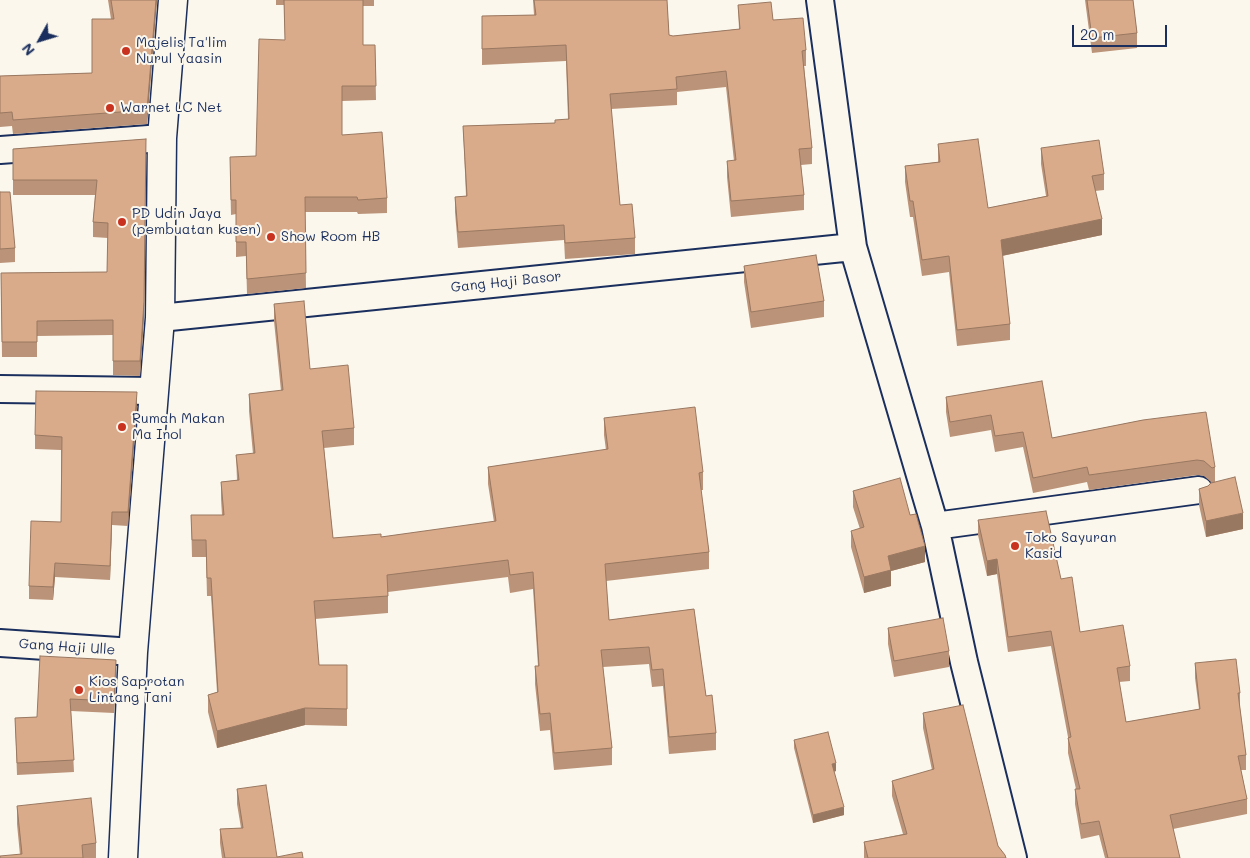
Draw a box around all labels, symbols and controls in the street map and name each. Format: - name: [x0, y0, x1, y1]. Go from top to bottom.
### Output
- north arrow: [15, 15, 65, 65]
- scale bar: [1075, 15, 1170, 47]
- text: 20 m: [1080, 24, 1114, 44]
- place label: Majelis Ta'lim Nurul Yaasin: [136, 35, 227, 68]
- text: N: [17, 40, 39, 60]
- marker: Majelis Ta'lim Nurul Yaasin: [120, 45, 132, 57]
- place label: Warnet LC Net: [120, 100, 222, 116]
- marker: Warnet LC Net: [104, 102, 116, 114]
- place label: PD Udin Jaya (pembuatan kusen): [132, 206, 261, 238]
- marker: PD Udin Jaya (pembuatan kusen): [116, 216, 128, 228]
- place label: Show Room HB: [281, 229, 380, 245]
- marker: Show Room HB: [265, 231, 277, 243]
- street label: Gang Haji Basor: [450, 268, 562, 296]
- place label: Rumah Makan Ma Inol: [132, 411, 225, 444]
- marker: Rumah Makan Ma Inol: [116, 421, 128, 433]
- place label: Toko Sayuran Kasid: [1025, 530, 1116, 562]
- marker: Toko Sayuran Kasid: [1009, 540, 1021, 552]
- street label: Gang Haji Ulle: [18, 635, 116, 659]
- place label: Kios Saprotan Lintang Tani: [89, 674, 185, 706]
- marker: Kios Saprotan Lintang Tani: [73, 684, 85, 696]

